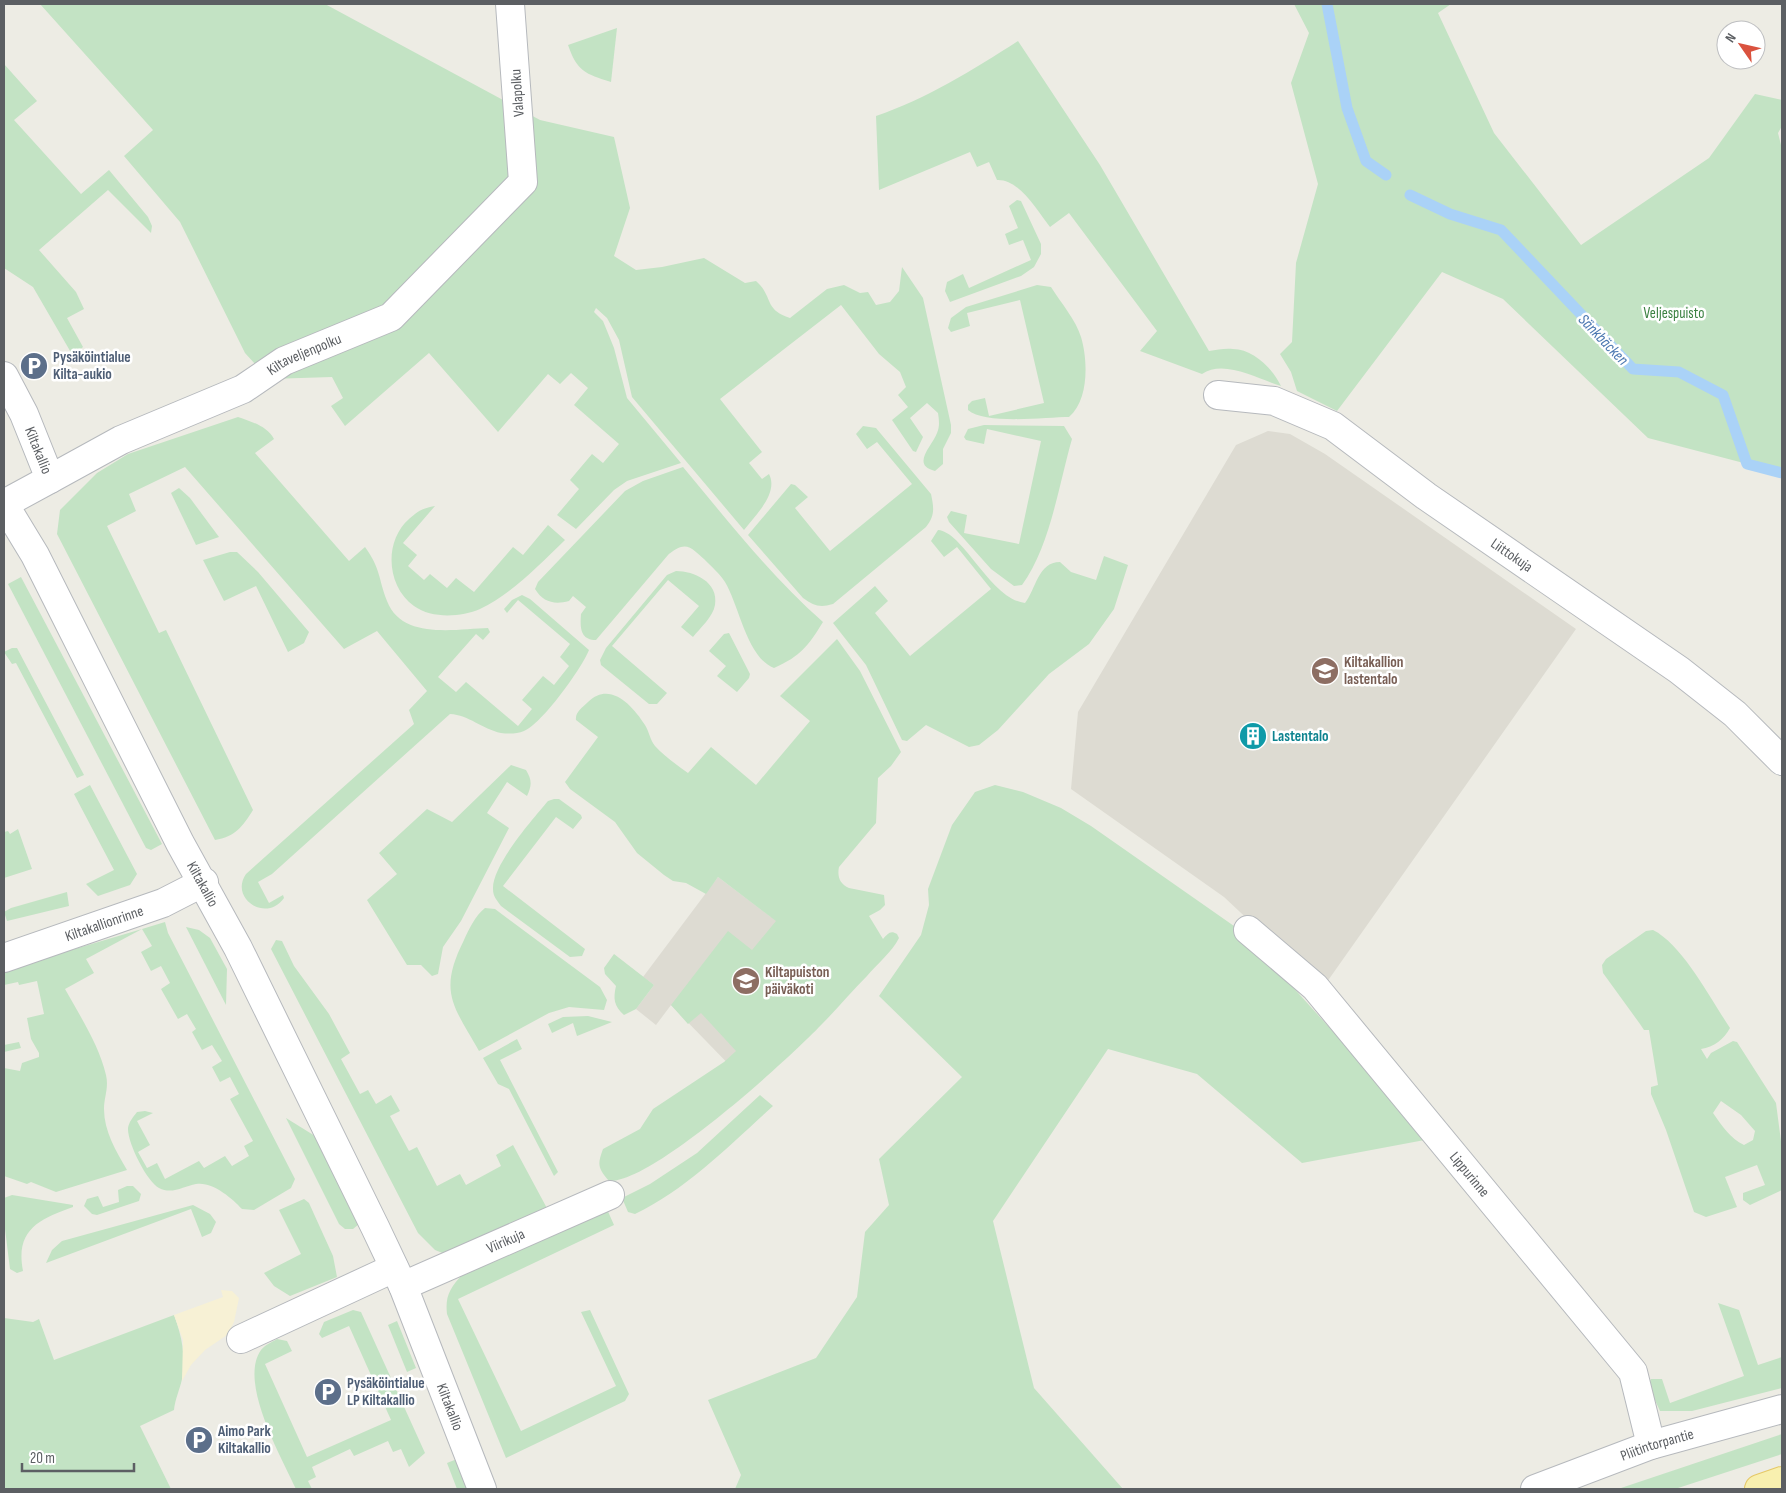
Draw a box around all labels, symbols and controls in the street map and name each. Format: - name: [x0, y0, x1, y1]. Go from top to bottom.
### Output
- north arrow: [1716, 20, 1766, 70]
- text: N: [1721, 30, 1740, 46]
- street label: Valapolku: [506, 68, 529, 117]
- park label: Veljespuisto: [1644, 304, 1704, 323]
- water label: Sänkbäcken: [1574, 311, 1632, 370]
- street label: Kiltaveljenpolku: [263, 329, 344, 380]
- place label: Pysäköintialue Kilta-aukio: [53, 348, 131, 384]
- parking icon: Pysäköintialue Kilta-aukio: [19, 351, 49, 381]
- street label: Kiltakallio: [20, 424, 56, 477]
- street label: Liittokuja: [1487, 534, 1536, 577]
- place label: Kiltakallion lastentalo: [1344, 653, 1404, 689]
- school or university icon: Kiltakallion lastentalo: [1310, 656, 1340, 686]
- building icon: Lastentalo: [1238, 721, 1268, 751]
- place label: Lastentalo: [1272, 727, 1329, 746]
- street label: Kiltakallio: [182, 858, 222, 910]
- street label: Kiltakallionrinne: [63, 902, 146, 946]
- place label: Kiltapuiston päiväkoti: [765, 963, 830, 999]
- school or university icon: Kiltapuiston päiväkoti: [731, 966, 761, 996]
- street label: Lippurinne: [1445, 1148, 1494, 1201]
- street label: Viirikuja: [484, 1225, 528, 1258]
- place label: Pysäköintialue LP Kiltakallio: [347, 1374, 425, 1410]
- parking icon: Pysäköintialue LP Kiltakallio: [313, 1377, 343, 1407]
- street label: Kiltakallio: [432, 1381, 467, 1433]
- place label: Aimo Park Kiltakallio: [217, 1422, 271, 1458]
- parking icon: Aimo Park Kiltakallio: [184, 1425, 214, 1455]
- street label: Pliitintorpantie: [1618, 1425, 1696, 1466]
- scale bar: [22, 1440, 135, 1472]
- text: 20 m: [30, 1449, 55, 1468]

